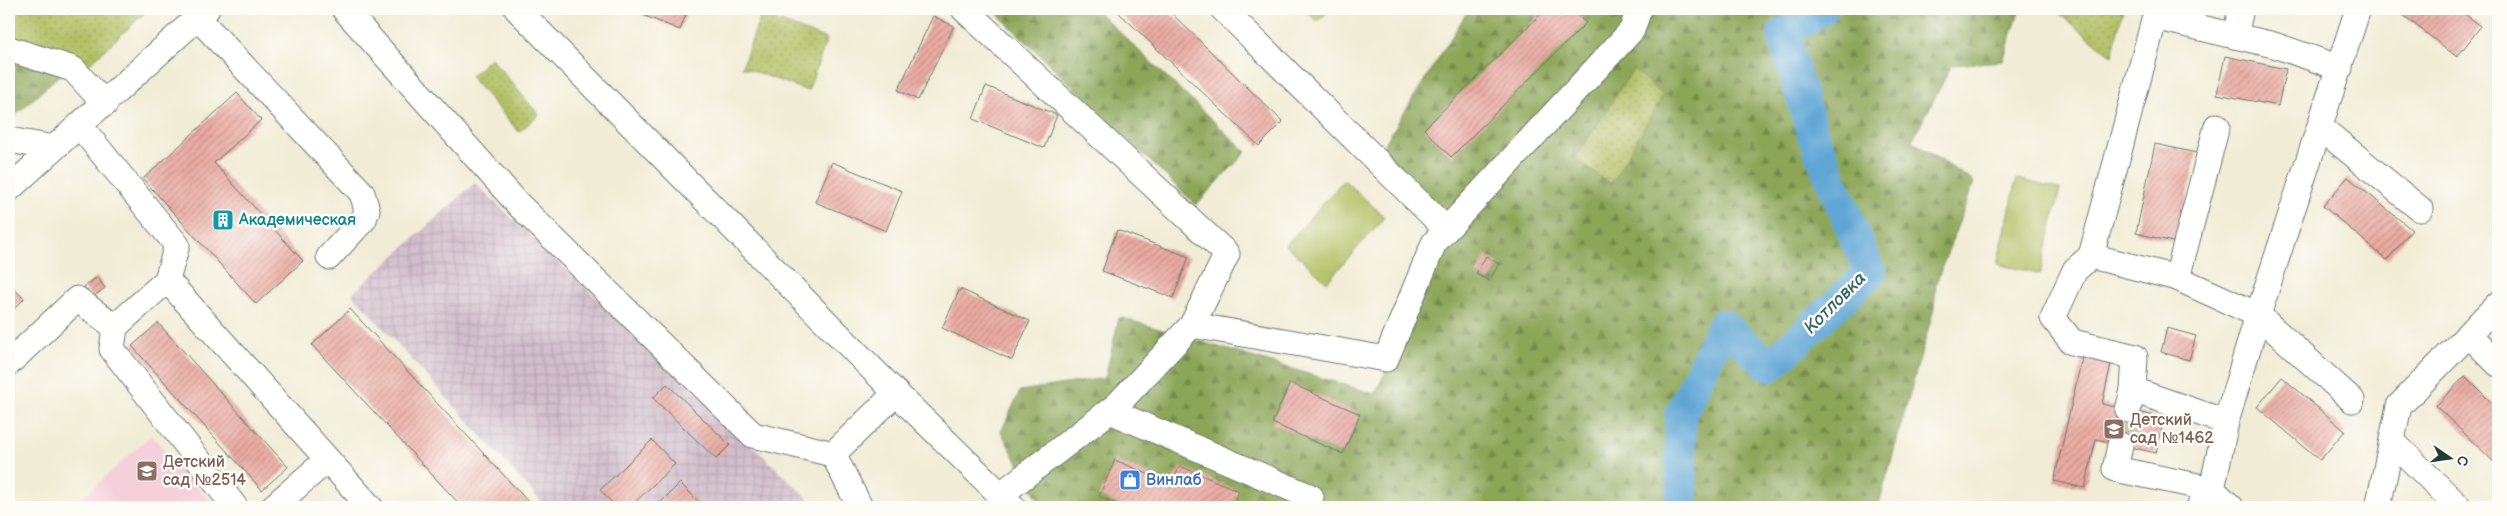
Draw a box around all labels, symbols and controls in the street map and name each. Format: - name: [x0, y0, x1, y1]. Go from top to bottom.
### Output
- building icon: Академическая: [211, 208, 235, 232]
- place label: Академическая: [238, 211, 356, 230]
- water label: Котловка: [1800, 268, 1870, 338]
- place label: Детский сад №1462: [2130, 411, 2214, 448]
- school or university icon: Детский сад №1462: [2102, 417, 2126, 441]
- north arrow: [2424, 434, 2474, 484]
- place label: Детский сад №2514: [163, 453, 246, 490]
- text: С: [2453, 454, 2472, 468]
- school or university icon: Детский сад №2514: [135, 459, 159, 483]
- shop icon: Винлаб: [1118, 468, 1142, 492]
- place label: Винлаб: [1146, 471, 1202, 490]

